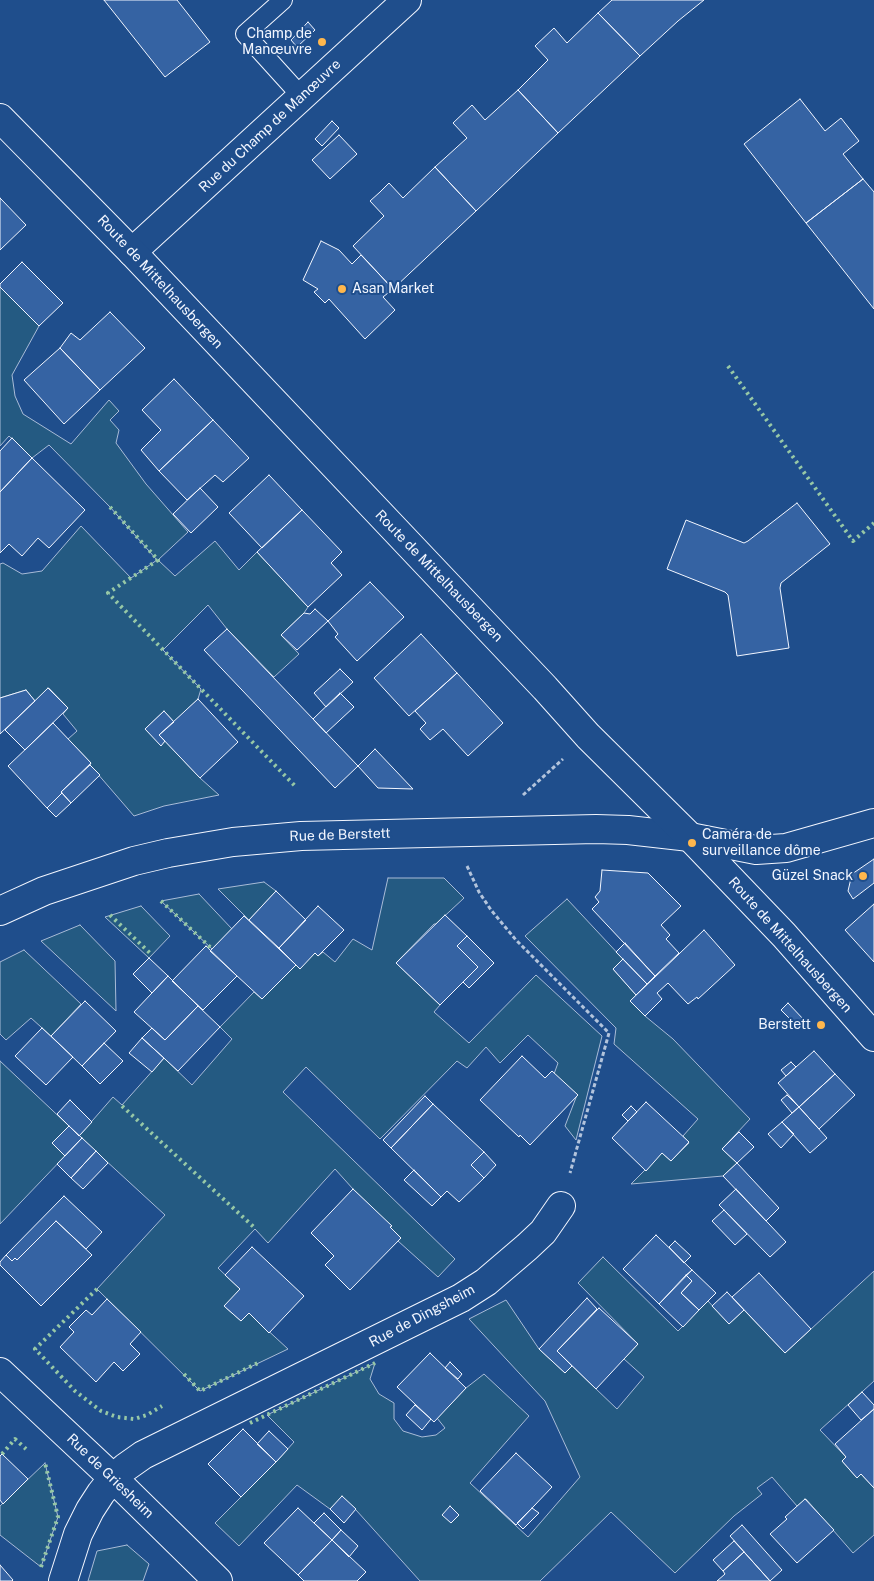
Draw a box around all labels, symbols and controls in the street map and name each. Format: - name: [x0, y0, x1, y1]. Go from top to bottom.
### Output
- place label: Champ de Manœuvre: [242, 26, 312, 58]
- marker: Champ de Manœuvre: [316, 36, 328, 48]
- street label: Rue du Champ de Manœuvre: [196, 56, 344, 196]
- street label: Route de Mittelhausbergen: [94, 212, 226, 352]
- place label: Asan Market: [352, 281, 434, 297]
- marker: Asan Market: [336, 283, 348, 295]
- street label: Route de Mittelhausbergen: [372, 507, 506, 645]
- street label: Rue de Berstett: [289, 825, 391, 845]
- place label: Caméra de surveillance dôme: [702, 827, 821, 860]
- marker: Caméra de surveillance dôme: [686, 837, 698, 849]
- place label: Güzel Snack: [772, 868, 853, 884]
- marker: Güzel Snack: [857, 870, 869, 882]
- street label: Route de Mittelhausbergen: [725, 874, 855, 1016]
- place label: Berstett: [758, 1017, 811, 1033]
- marker: Berstett: [815, 1019, 827, 1031]
- street label: Rue de Dingsheim: [366, 1281, 478, 1351]
- street label: Rue de Griesheim: [63, 1430, 157, 1522]

